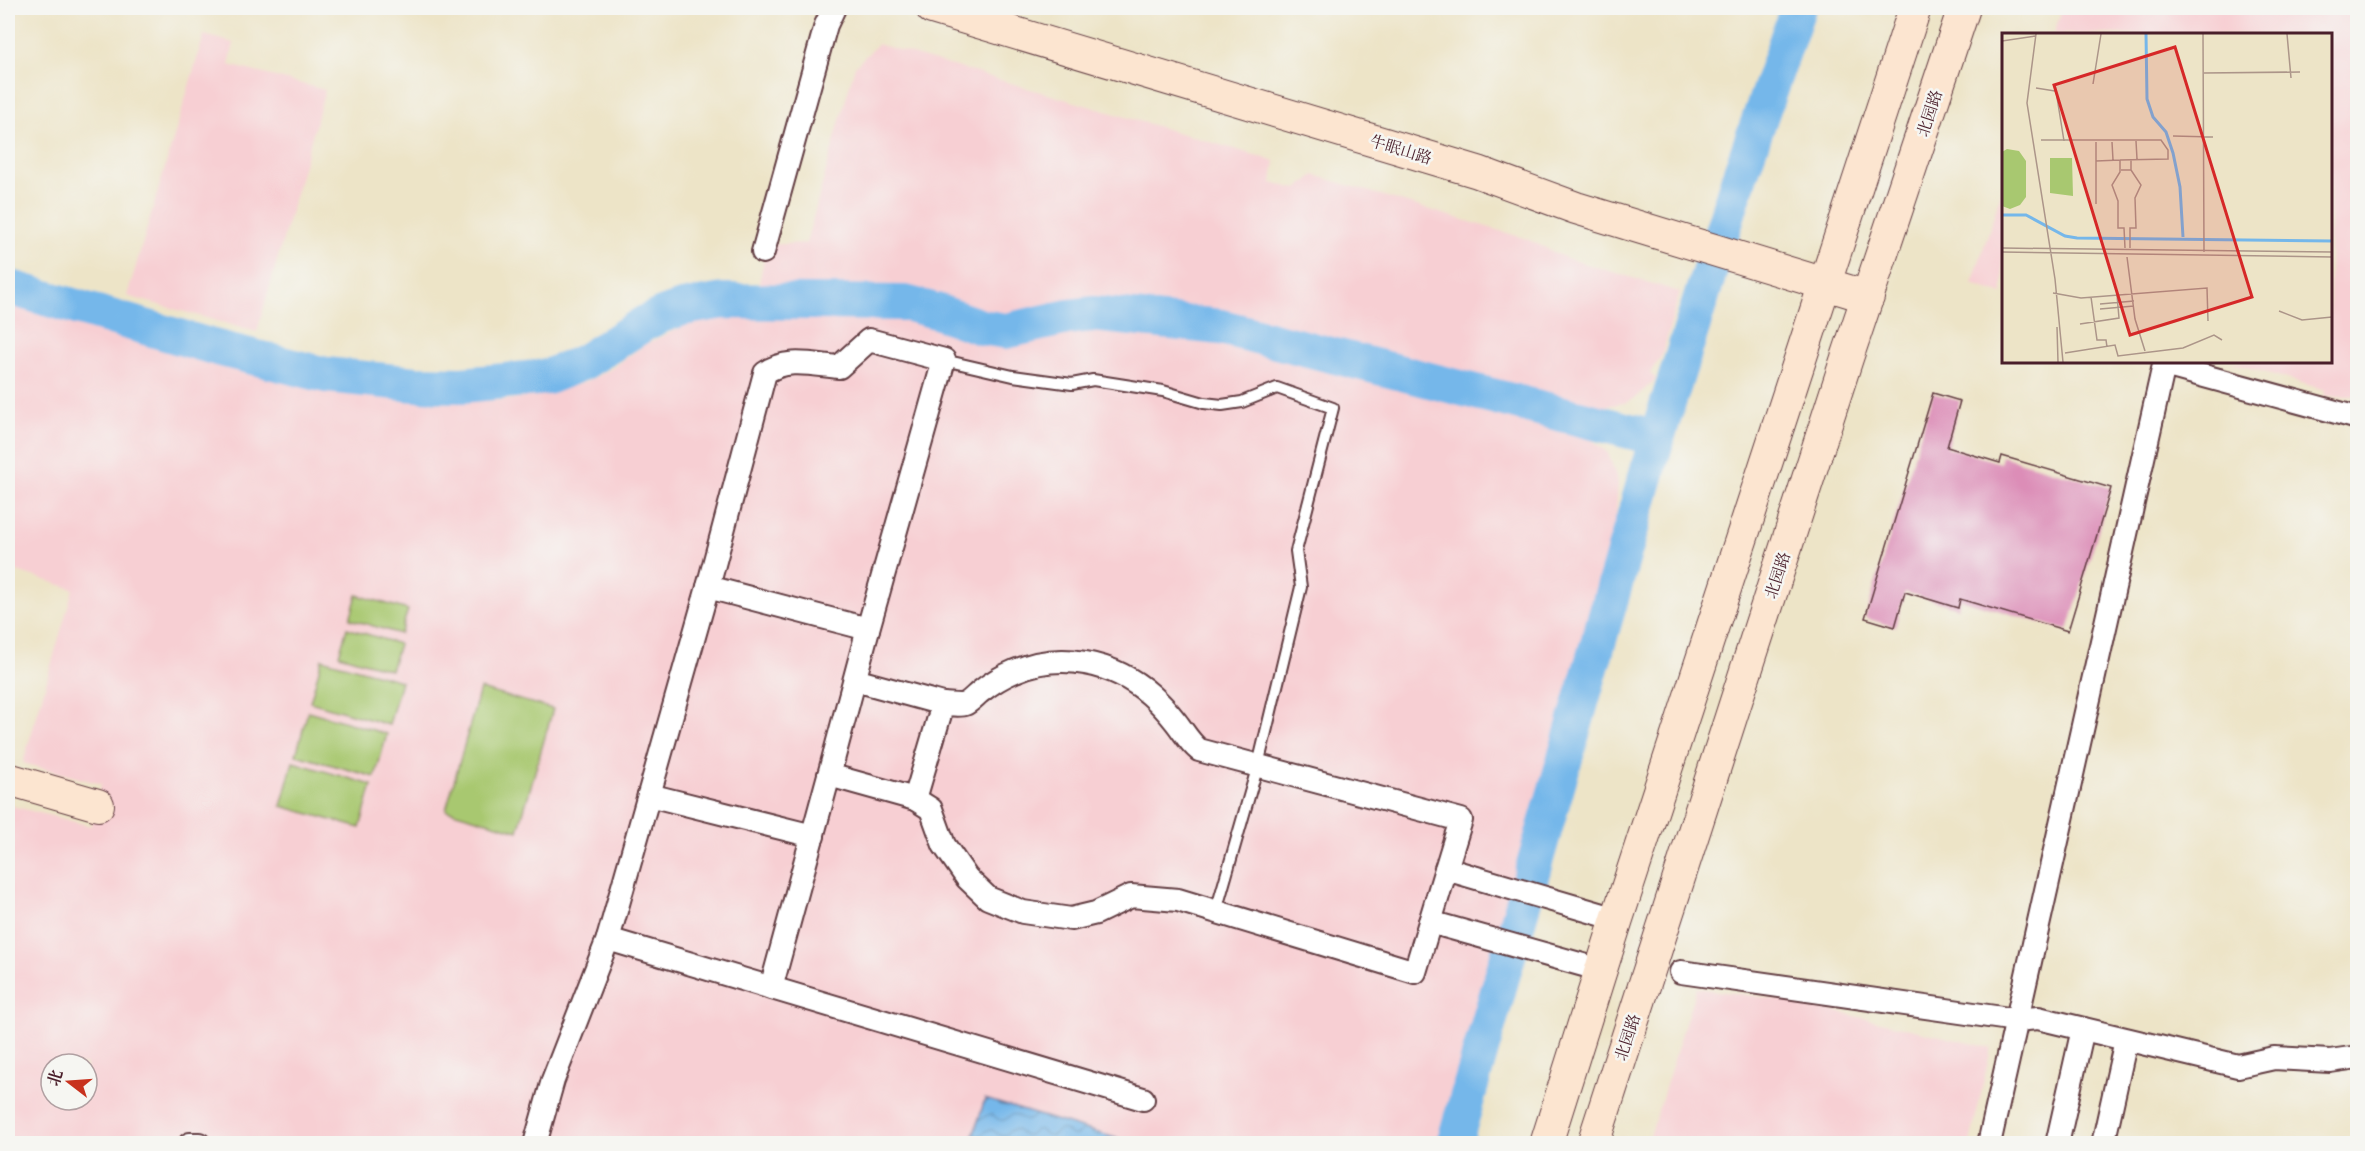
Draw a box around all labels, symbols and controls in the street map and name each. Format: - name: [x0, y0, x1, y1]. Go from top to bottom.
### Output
- inset map: [2002, 33, 2332, 363]
- street label: 北园路: [1913, 87, 1946, 139]
- street label: 牛眠山路: [1367, 131, 1434, 168]
- street label: 北园路: [1761, 549, 1794, 601]
- street label: 北园路: [1611, 1011, 1644, 1063]
- north arrow: [39, 1052, 99, 1112]
- text: 北: [44, 1067, 67, 1088]

